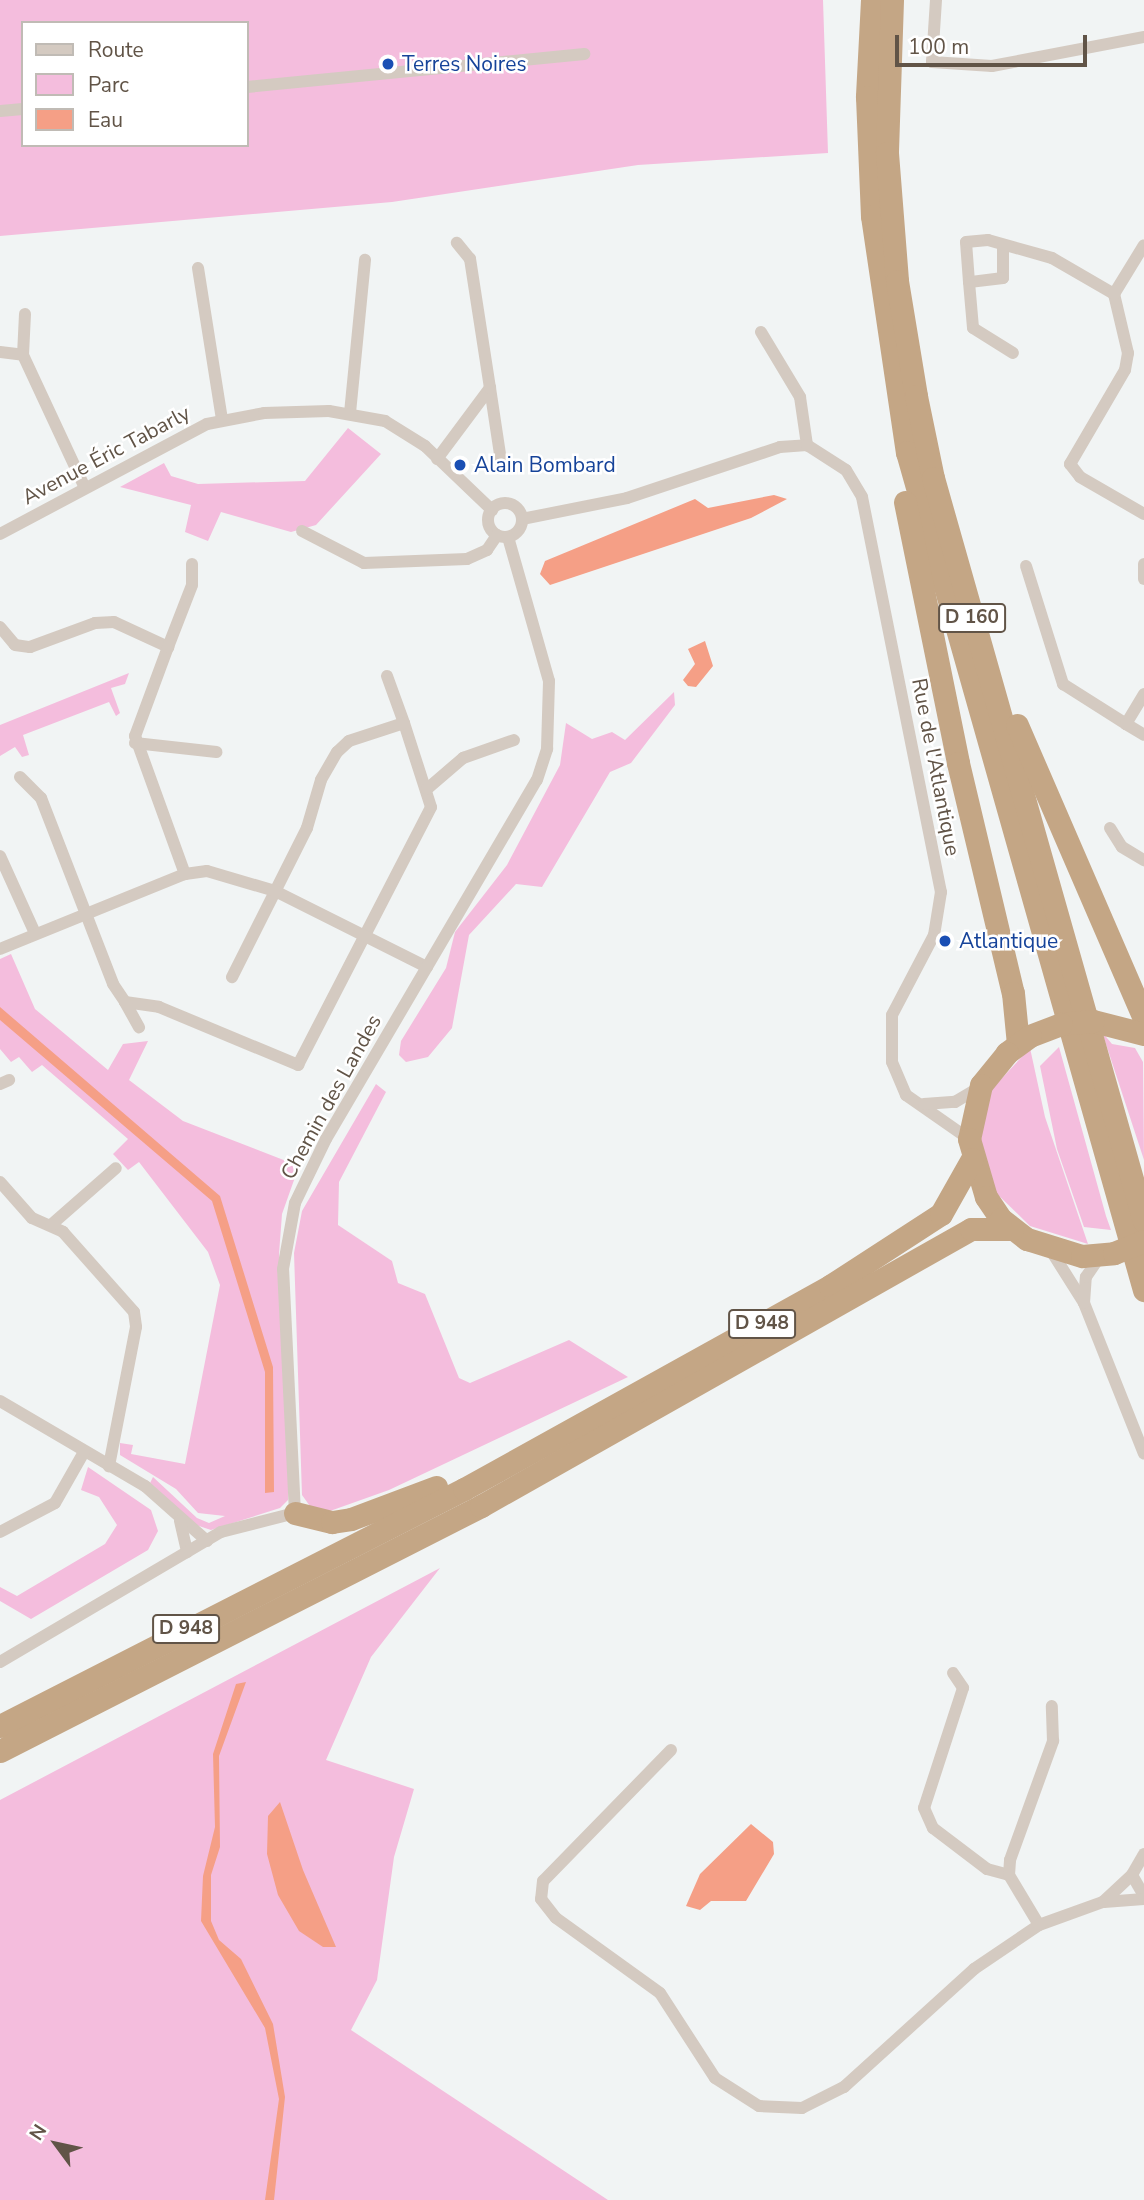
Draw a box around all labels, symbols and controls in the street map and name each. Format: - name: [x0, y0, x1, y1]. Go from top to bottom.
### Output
- legend: [21, 21, 248, 147]
- scale bar: [899, 21, 1092, 65]
- text: 100 m: [908, 33, 969, 61]
- text: Route: [88, 36, 144, 64]
- place label: Terres Noires: [402, 51, 527, 77]
- marker: Terres Noires: [380, 56, 396, 72]
- text: Parc: [88, 71, 129, 99]
- text: Eau: [88, 106, 123, 134]
- street label: Avenue Éric Tabarly: [18, 400, 194, 510]
- place label: Alain Bombard: [474, 452, 616, 478]
- marker: Alain Bombard: [452, 457, 468, 473]
- road number: D 160: [937, 603, 1007, 634]
- street label: Rue de l'Atlantique: [906, 676, 966, 858]
- place label: Atlantique: [959, 928, 1058, 954]
- marker: Atlantique: [937, 933, 953, 949]
- street label: Chemin des Landes: [275, 1010, 387, 1184]
- road number: D 948: [727, 1308, 797, 1340]
- road number: D 948: [151, 1614, 221, 1644]
- north arrow: [21, 2109, 91, 2179]
- text: N: [24, 2120, 53, 2146]

